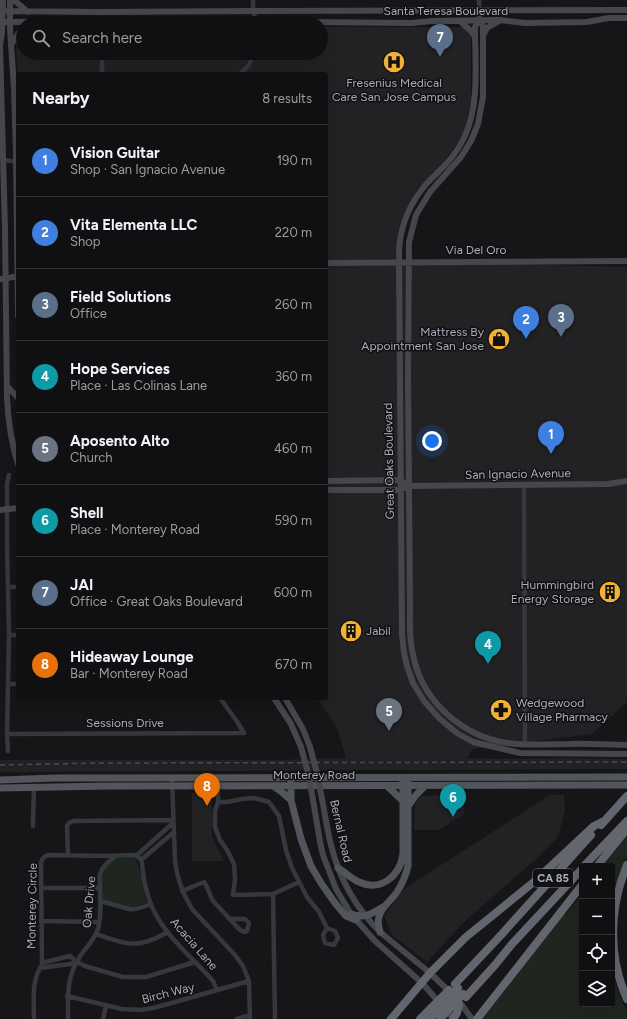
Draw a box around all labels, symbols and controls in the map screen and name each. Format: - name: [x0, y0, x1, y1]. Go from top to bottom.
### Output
- street label: Santa Teresa Boulevard: [384, 4, 508, 18]
- search box: [16, 16, 328, 60]
- pin: 7: [427, 24, 453, 57]
- icon: search: [30, 27, 52, 49]
- text: Search here: [62, 29, 142, 47]
- hospital icon: Fresenius Medical Care San Jose Campus: [381, 49, 407, 75]
- place label: Fresenius Medical Care San Jose Campus: [332, 76, 456, 104]
- text: Nearby: [32, 88, 90, 108]
- text: 8 results: [262, 91, 312, 106]
- text: Vision Guitar: [70, 144, 160, 162]
- text: 1: [42, 153, 48, 168]
- text: 190 m: [277, 153, 312, 168]
- text: Shop · San Ignacio Avenue: [70, 162, 225, 177]
- text: Vita Elementa LLC: [70, 216, 197, 234]
- text: 2: [41, 225, 49, 240]
- text: 220 m: [275, 225, 312, 240]
- text: Shop: [70, 234, 100, 249]
- street label: Via Del Oro: [446, 243, 506, 257]
- text: Field Solutions: [70, 288, 171, 306]
- text: 3: [41, 297, 49, 312]
- text: 260 m: [275, 297, 312, 312]
- pin: 3: [548, 304, 574, 337]
- text: Office: [70, 306, 107, 321]
- pin: 2: [513, 306, 539, 339]
- place label: Mattress By Appointment San Jose: [361, 325, 485, 353]
- shop icon: Mattress By Appointment San Jose: [486, 326, 512, 352]
- text: Hope Services: [70, 360, 170, 378]
- text: 4: [41, 369, 49, 384]
- text: 360 m: [275, 369, 312, 384]
- text: Place · Las Colinas Lane: [70, 378, 207, 393]
- street label: Great Oaks Boulevard: [381, 403, 397, 519]
- pin: 1: [538, 421, 564, 454]
- your location: [422, 431, 442, 451]
- text: Aposento Alto: [70, 432, 169, 450]
- text: 5: [41, 441, 49, 456]
- text: 460 m: [274, 441, 312, 456]
- text: Church: [70, 450, 113, 465]
- street label: San Ignacio Avenue: [465, 466, 572, 482]
- text: Shell: [70, 504, 103, 522]
- text: 6: [41, 513, 49, 528]
- text: 590 m: [275, 513, 312, 528]
- text: Place · Monterey Road: [70, 522, 200, 537]
- text: JAI: [70, 576, 93, 594]
- place label: Hummingbird Energy Storage: [511, 578, 594, 606]
- building icon: Hummingbird Energy Storage: [597, 579, 623, 605]
- text: 7: [41, 585, 49, 600]
- text: 600 m: [274, 585, 312, 600]
- text: Office · Great Oaks Boulevard: [70, 594, 243, 609]
- building icon: Jabil: [338, 618, 364, 644]
- place label: Jabil: [366, 624, 391, 638]
- pin: 4: [475, 631, 501, 664]
- text: Hideaway Lounge: [70, 648, 194, 666]
- text: 8: [41, 657, 49, 672]
- text: 670 m: [275, 657, 312, 672]
- text: Bar · Monterey Road: [70, 666, 188, 681]
- place label: Wedgewood Village Pharmacy: [516, 696, 609, 724]
- pharmacy icon: Wedgewood Village Pharmacy: [488, 697, 514, 723]
- pin: 5: [376, 698, 402, 731]
- street label: Sessions Drive: [86, 716, 164, 730]
- street label: Monterey Road: [273, 768, 355, 782]
- pin: 8: [194, 773, 220, 806]
- pin: 6: [440, 784, 466, 817]
- street label: Bernal Road: [327, 798, 355, 864]
- street label: Monterey Circle: [24, 863, 40, 949]
- map controls: [579, 863, 615, 1007]
- button: +: [579, 863, 615, 899]
- road number: CA 85: [533, 869, 573, 887]
- street label: Oak Drive: [80, 875, 98, 928]
- button: −: [579, 899, 615, 935]
- street label: Acacia Lane: [168, 915, 221, 973]
- button: locate: [579, 935, 615, 971]
- button: layers: [579, 971, 615, 1007]
- street label: Birch Way: [140, 980, 196, 1006]

